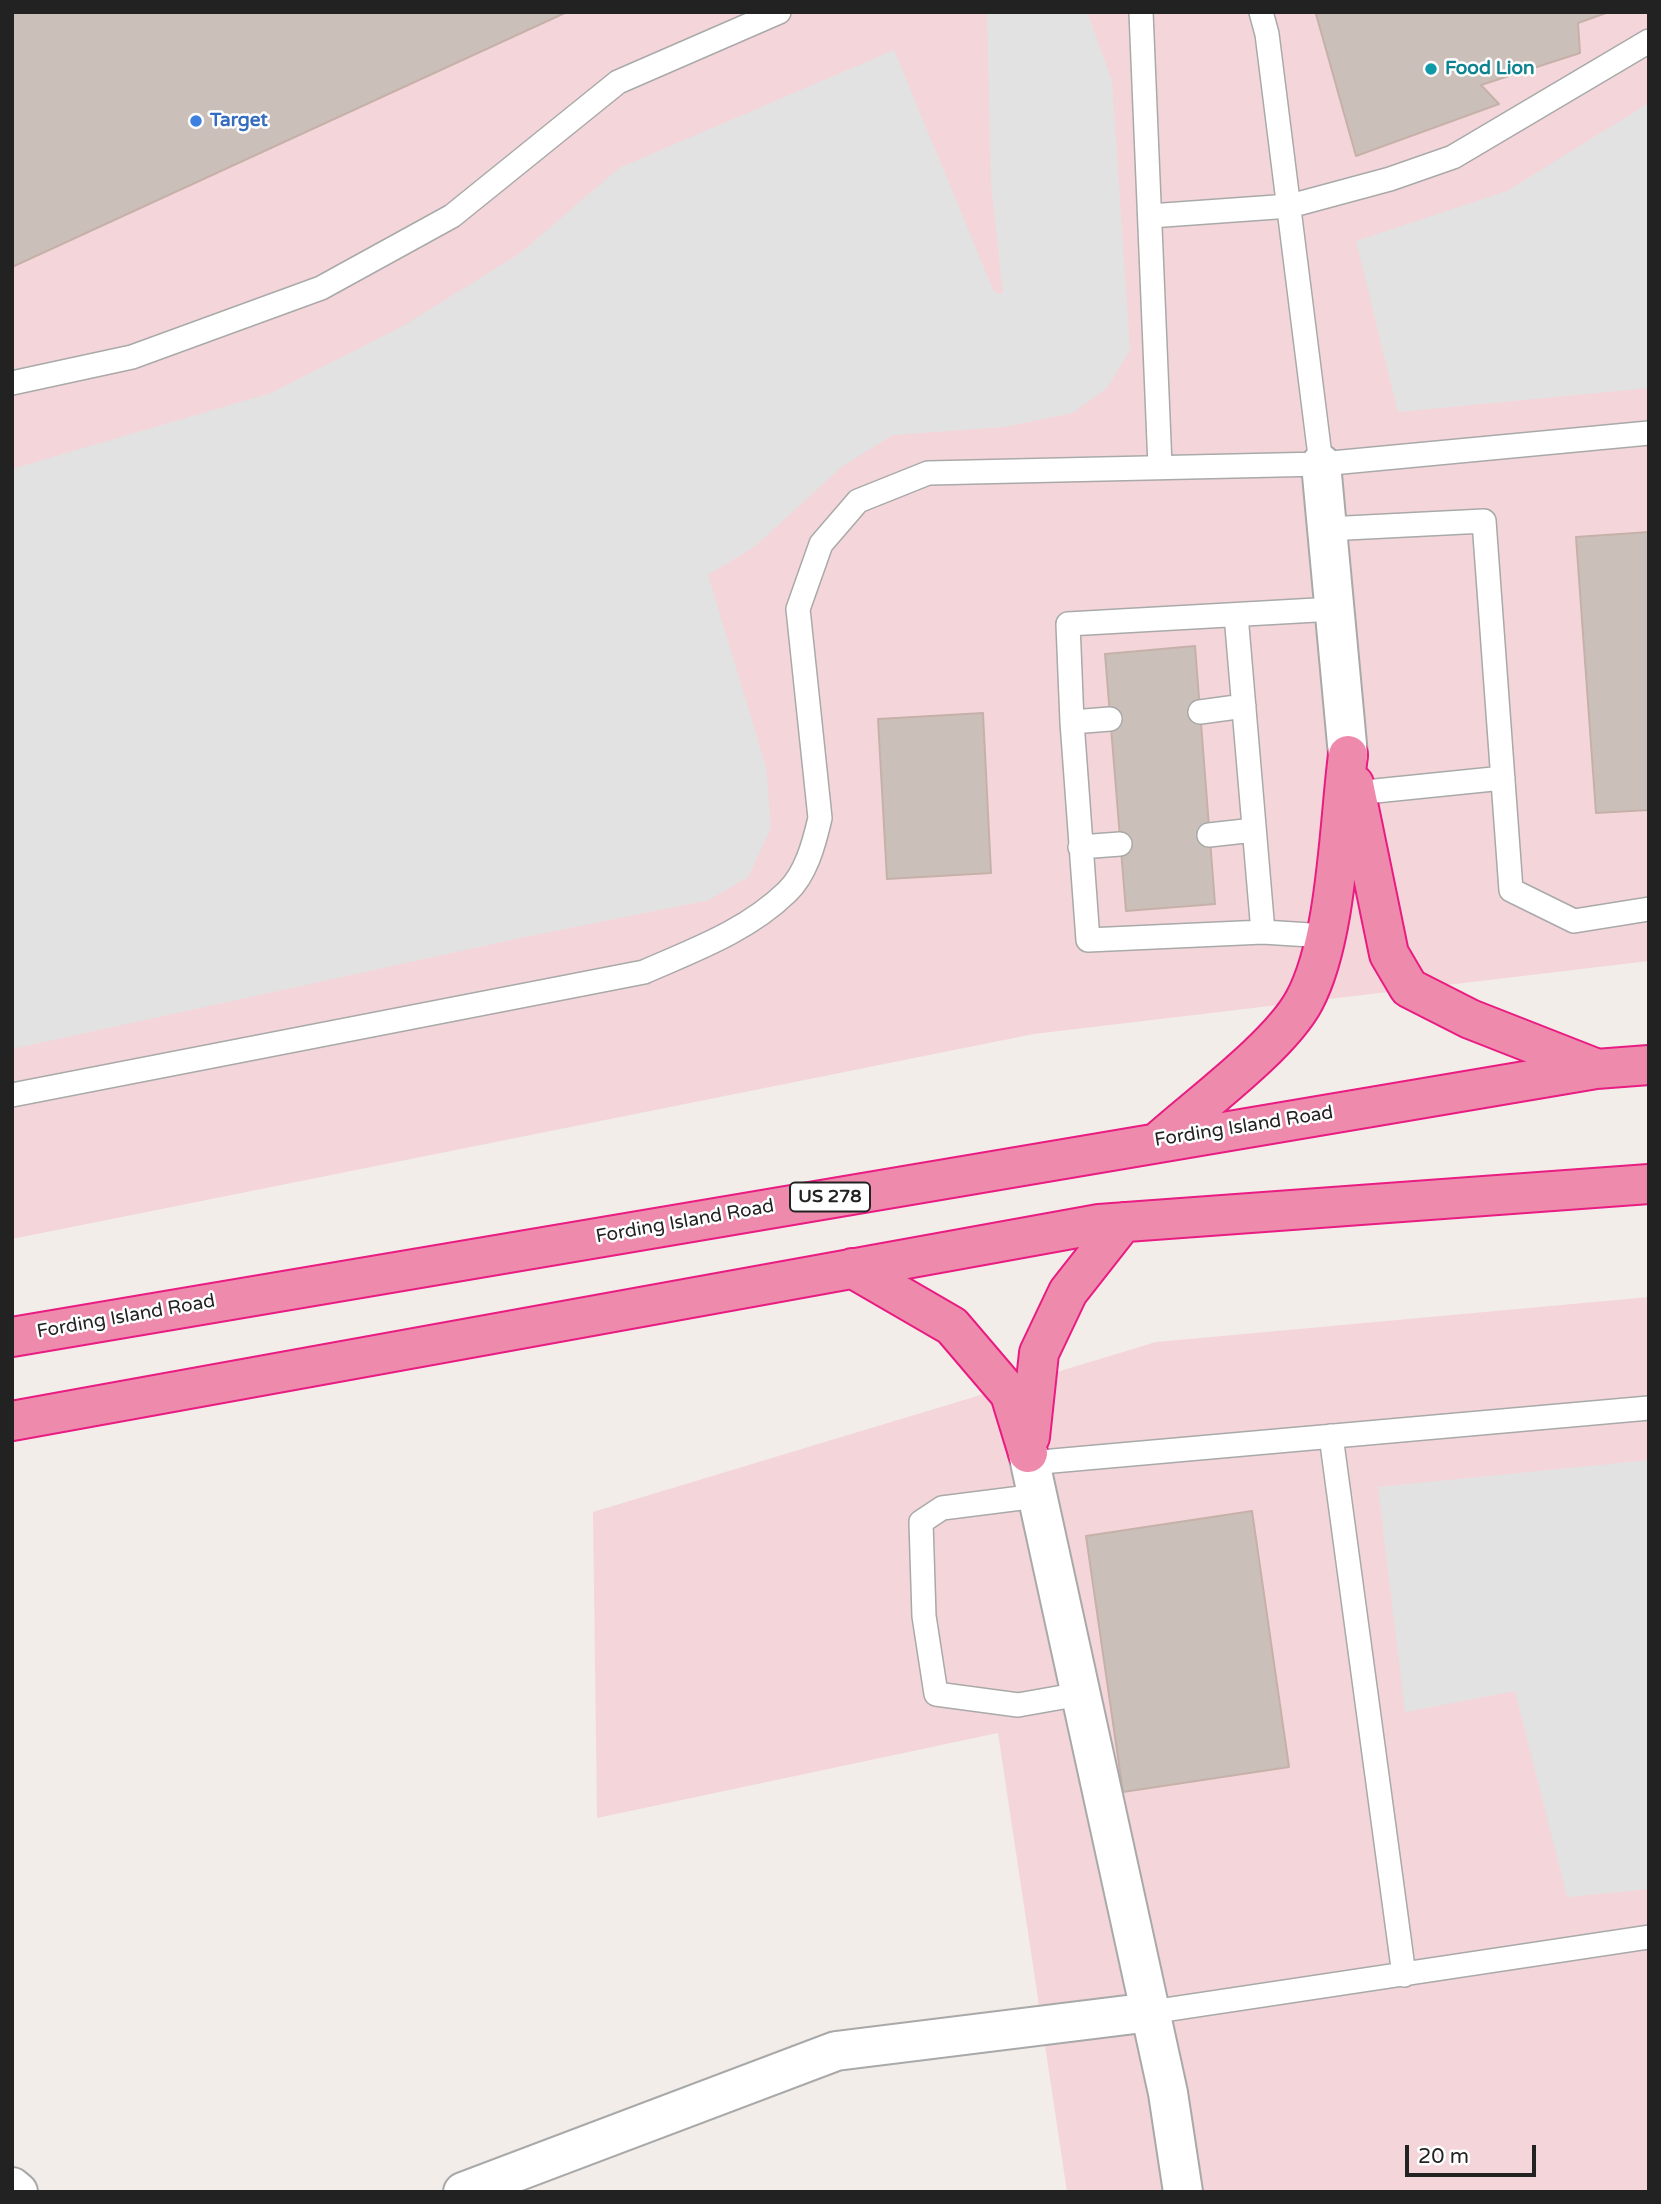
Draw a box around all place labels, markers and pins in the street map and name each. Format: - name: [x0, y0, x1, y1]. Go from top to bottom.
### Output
- place label: Food Lion: [1445, 58, 1535, 80]
- marker: Food Lion: [1423, 61, 1439, 77]
- place label: Target: [210, 110, 268, 132]
- marker: Target: [188, 113, 204, 129]

